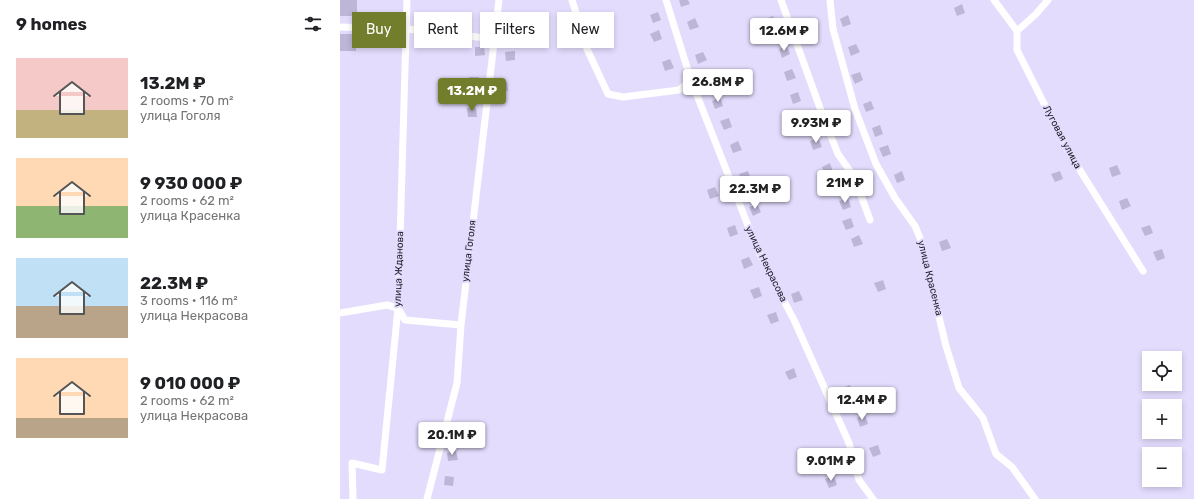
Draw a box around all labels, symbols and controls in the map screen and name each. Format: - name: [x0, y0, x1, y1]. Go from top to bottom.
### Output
- chip: Buy: [352, 12, 406, 48]
- chip: Rent: [414, 12, 472, 48]
- chip: Filters: [480, 12, 549, 48]
- chip: New: [557, 12, 614, 48]
- icon: filters: [302, 13, 324, 35]
- text: 9 homes: [16, 14, 87, 34]
- pin: 12.6M ₽: [747, 18, 821, 52]
- text: 12.6M ₽: [759, 23, 809, 38]
- pin: 26.8M ₽: [681, 69, 755, 103]
- text: 13.2M ₽: [140, 73, 205, 93]
- icon: home: [48, 74, 96, 122]
- text: 26.8M ₽: [692, 74, 744, 89]
- pin: 13.2M ₽: [435, 78, 509, 112]
- text: 13.2M ₽: [447, 83, 497, 98]
- text: 2 rooms · 70 m²: [140, 93, 234, 108]
- street label: Луговая улица: [1040, 103, 1084, 171]
- text: улица Гоголя: [140, 108, 221, 123]
- pin: 9.93M ₽: [779, 110, 853, 144]
- text: 9.93M ₽: [791, 115, 841, 130]
- pin: 21M ₽: [817, 170, 873, 204]
- text: 9 930 000 ₽: [140, 173, 242, 193]
- icon: home: [48, 174, 96, 222]
- text: 21M ₽: [826, 175, 864, 190]
- pin: 22.3M ₽: [718, 176, 792, 210]
- text: 22.3M ₽: [729, 181, 781, 196]
- text: 2 rooms · 62 m²: [140, 193, 234, 208]
- text: улица Красенка: [140, 208, 240, 223]
- street label: улица Гоголя: [459, 219, 479, 283]
- street label: улица Некрасова: [742, 224, 790, 304]
- street label: улица Жданова: [392, 231, 406, 307]
- street label: улица Красенка: [915, 239, 945, 317]
- text: 22.3M ₽: [140, 273, 208, 293]
- icon: home: [48, 274, 96, 322]
- text: 3 rooms · 116 m²: [140, 293, 238, 308]
- text: улица Некрасова: [140, 308, 248, 323]
- map controls: [1142, 351, 1182, 487]
- button: locate: [1142, 351, 1182, 391]
- text: 9 010 000 ₽: [140, 373, 240, 393]
- icon: home: [48, 374, 96, 422]
- pin: 12.4M ₽: [825, 387, 899, 421]
- text: 12.4M ₽: [837, 392, 887, 407]
- text: 2 rooms · 62 m²: [140, 393, 234, 408]
- button: +: [1142, 399, 1182, 439]
- text: улица Некрасова: [140, 408, 248, 423]
- pin: 20.1M ₽: [415, 422, 489, 456]
- text: 20.1M ₽: [427, 427, 477, 442]
- button: −: [1142, 447, 1182, 487]
- pin: 9.01M ₽: [794, 448, 868, 482]
- text: 9.01M ₽: [806, 453, 856, 468]

